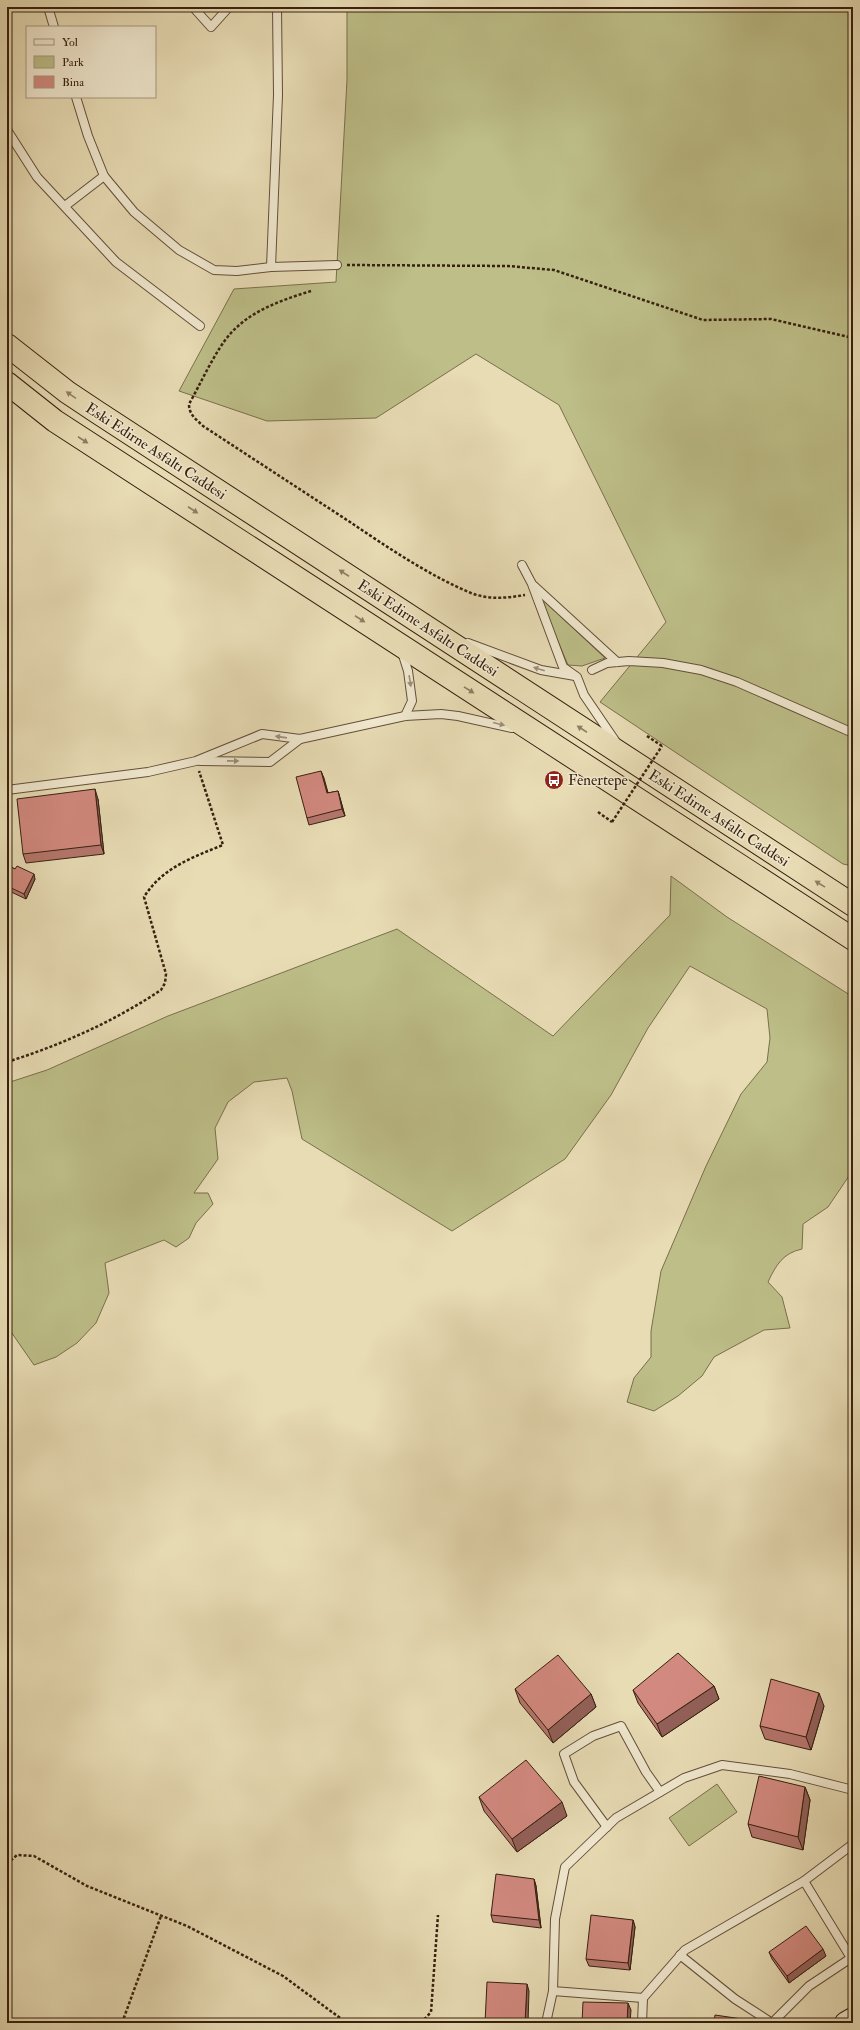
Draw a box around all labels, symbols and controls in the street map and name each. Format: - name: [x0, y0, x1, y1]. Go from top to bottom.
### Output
- legend: [26, 26, 156, 98]
- text: Yol: [62, 35, 78, 50]
- text: Park: [62, 55, 84, 70]
- text: Bina: [62, 75, 85, 90]
- one-way arrow: [66, 391, 76, 399]
- street label: Eski Edirne Asfaltı Caddesi: [82, 399, 230, 504]
- one-way arrow: [77, 436, 89, 443]
- one-way arrow: [187, 506, 198, 514]
- one-way arrow: [338, 570, 350, 577]
- street label: Eski Edirne Asfaltı Caddesi: [354, 576, 502, 681]
- one-way arrow: [354, 616, 366, 623]
- one-way arrow: [533, 666, 545, 672]
- one-way arrow: [407, 675, 413, 687]
- one-way arrow: [463, 687, 475, 694]
- one-way arrow: [493, 721, 505, 727]
- one-way arrow: [577, 725, 587, 733]
- one-way arrow: [275, 734, 287, 740]
- one-way arrow: [227, 758, 240, 764]
- street label: Eski Edirne Asfaltı Caddesi: [645, 766, 793, 871]
- bus stop icon: Fenertepe: [543, 769, 565, 791]
- place label: Fenertepe: [568, 771, 628, 791]
- one-way arrow: [814, 880, 826, 887]

